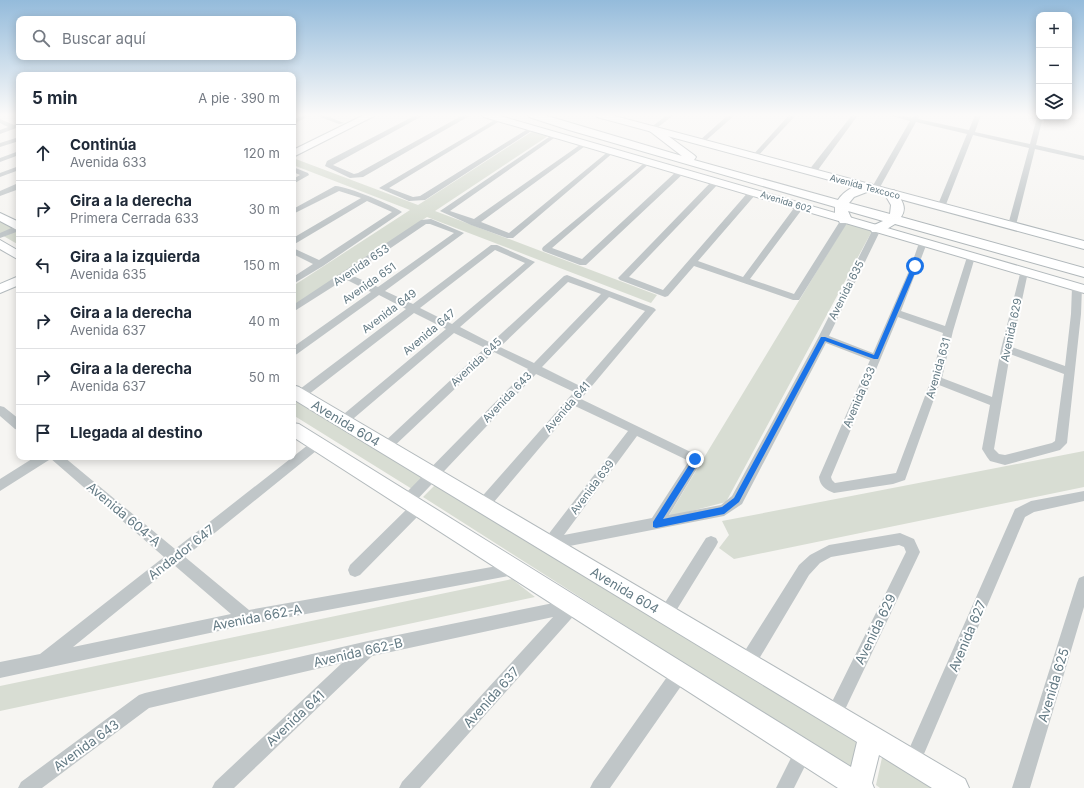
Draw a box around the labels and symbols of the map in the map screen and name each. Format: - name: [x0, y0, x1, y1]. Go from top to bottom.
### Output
- street label: Avenida Texcoco: [829, 172, 901, 201]
- street label: Avenida 602: [759, 189, 813, 215]
- street label: Avenida 653: [330, 241, 392, 289]
- route start: [906, 257, 924, 275]
- street label: Avenida 635: [825, 258, 867, 322]
- street label: Avenida 651: [339, 259, 399, 307]
- street label: Avenida 649: [359, 286, 419, 336]
- street label: Avenida 629: [997, 297, 1025, 363]
- street label: Avenida 647: [400, 306, 458, 358]
- street label: Avenida 645: [447, 335, 505, 389]
- street label: Avenida 631: [923, 336, 953, 400]
- street label: Avenida 633: [840, 364, 878, 430]
- street label: Avenida 643: [479, 369, 535, 425]
- street label: Avenida 641: [541, 379, 593, 435]
- street label: Avenida 604: [309, 396, 383, 450]
- route end: [686, 450, 704, 468]
- street label: Avenida 639: [567, 457, 617, 517]
- street label: Avenida 604-A: [84, 478, 164, 550]
- street label: Andador 647: [145, 521, 217, 583]
- street label: Avenida 604: [588, 563, 662, 617]
- street label: Avenida 629: [851, 591, 899, 667]
- street label: Avenida 627: [945, 598, 989, 674]
- street label: Avenida 662-A: [211, 600, 303, 634]
- street label: Avenida 662-B: [312, 634, 404, 670]
- street label: Avenida 625: [1034, 646, 1072, 724]
- street label: Avenida 637: [460, 663, 522, 731]
- street label: Avenida 641: [262, 687, 328, 749]
- street label: Avenida 643: [50, 716, 122, 774]

